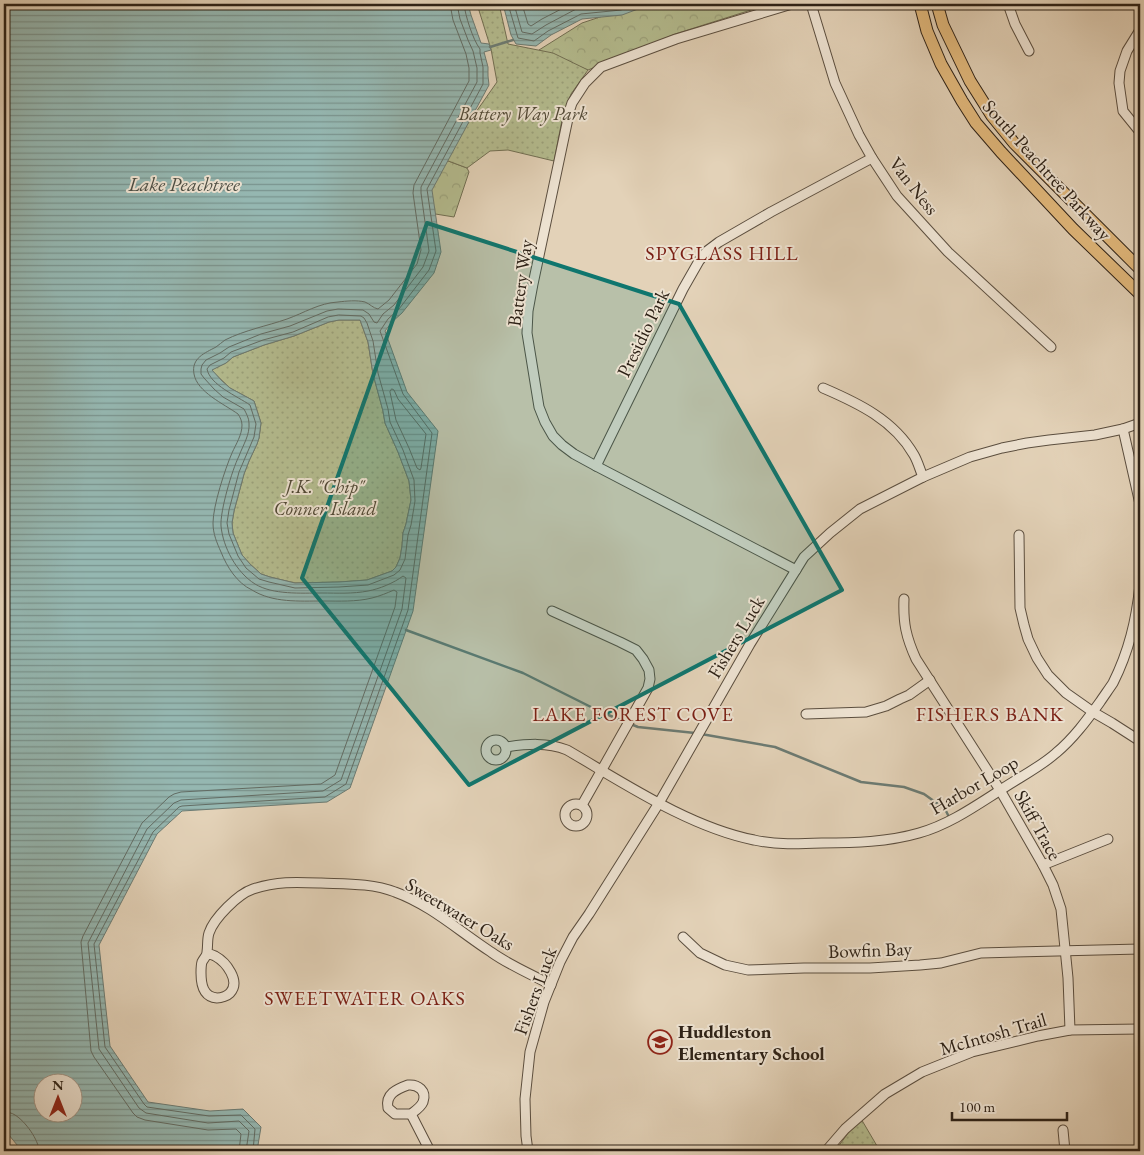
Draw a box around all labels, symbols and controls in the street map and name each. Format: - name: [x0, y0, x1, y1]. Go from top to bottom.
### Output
- street label: South Peachtree Parkway: [977, 94, 1117, 246]
- park label: Battery Way Park: [457, 101, 588, 126]
- street label: Van Ness: [884, 152, 944, 220]
- water label: Lake Peachtree: [127, 171, 240, 197]
- street label: Battery Way: [502, 237, 539, 328]
- district label: SPYGLASS HILL: [645, 240, 799, 266]
- street label: Presidio Park: [611, 284, 676, 381]
- park label: J.K. "Chip" Conner Island: [274, 474, 376, 521]
- street label: Fishers Luck: [702, 590, 771, 683]
- district label: LAKE FOREST COVE: [532, 701, 734, 727]
- district label: FISHERS BANK: [916, 701, 1064, 727]
- street label: Harbor Loop: [925, 750, 1023, 820]
- street label: Skiff Trace: [1008, 785, 1068, 865]
- street label: Sweetwater Oaks: [401, 872, 519, 956]
- street label: Bowfin Bay: [828, 936, 913, 964]
- street label: Fishers Luck: [508, 943, 563, 1038]
- district label: SWEETWATER OAKS: [264, 985, 466, 1011]
- street label: McIntosh Trail: [937, 1007, 1050, 1061]
- place label: Huddleston Elementary School: [678, 1019, 825, 1066]
- school or university icon: Huddleston Elementary School: [647, 1029, 673, 1055]
- north arrow: [32, 1072, 82, 1122]
- text: N: [52, 1076, 64, 1094]
- scale bar: [952, 1090, 1066, 1122]
- text: 100 m: [959, 1097, 996, 1116]

